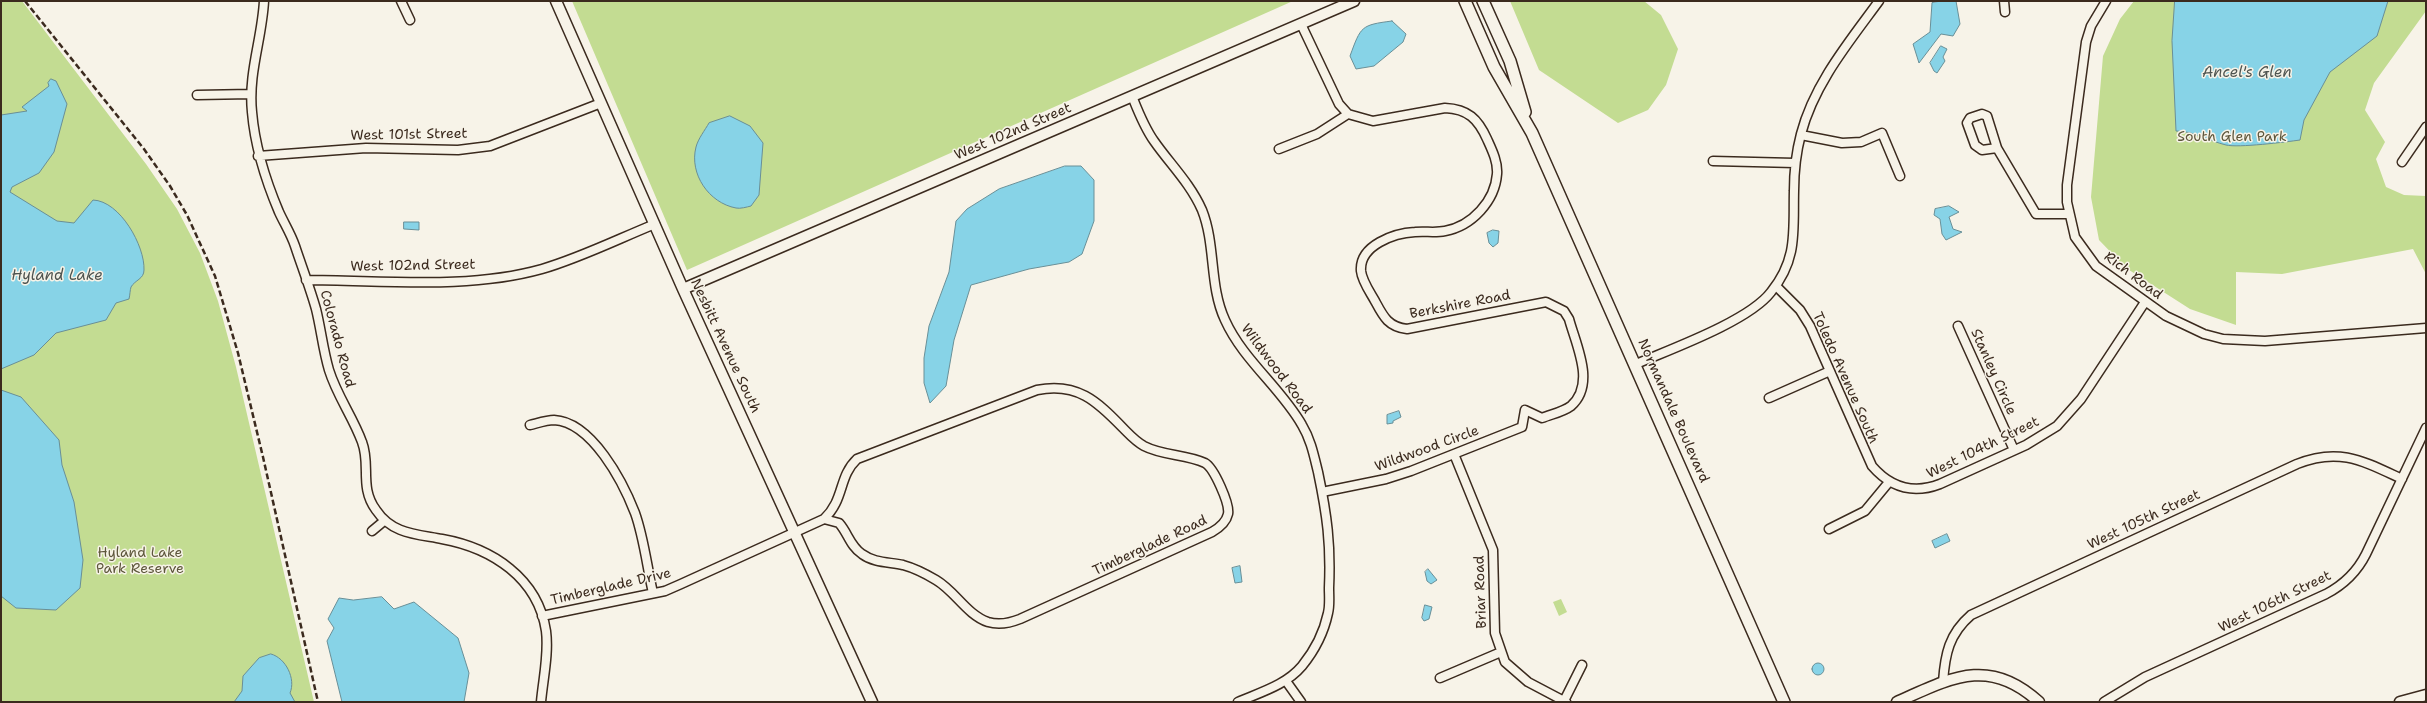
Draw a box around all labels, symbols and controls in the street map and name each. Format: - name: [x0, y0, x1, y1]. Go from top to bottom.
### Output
- water label: Ancel's Glen: [2202, 64, 2292, 82]
- street label: West 102nd Street: [952, 100, 1074, 164]
- street label: West 101st Street: [350, 126, 468, 144]
- park label: South Glen Park: [2177, 129, 2287, 145]
- street label: Rich Road: [2100, 249, 2166, 303]
- street label: West 102nd Street: [350, 257, 476, 275]
- water label: Hyland Lake: [11, 267, 103, 285]
- street label: Nesbitt Avenue South: [686, 276, 764, 416]
- street label: Berkshire Road: [1408, 287, 1512, 323]
- street label: Colorado Road: [316, 288, 358, 390]
- street label: Toledo Avenue South: [1808, 310, 1882, 446]
- street label: Wildwood Road: [1237, 321, 1315, 417]
- street label: Stanley Circle: [1967, 326, 2019, 418]
- street label: Normandale Boulevard: [1634, 336, 1712, 486]
- street label: West 104th Street: [1924, 413, 2042, 483]
- street label: Wildwood Circle: [1373, 422, 1481, 476]
- street label: West 105th Street: [2085, 487, 2203, 553]
- street label: Timberglade Road: [1090, 512, 1210, 580]
- park label: Hyland Lake Park Reserve: [96, 545, 184, 578]
- street label: Briar Road: [1471, 555, 1491, 629]
- street label: Timberglade Drive: [549, 565, 673, 609]
- street label: West 106th Street: [2216, 567, 2334, 637]

